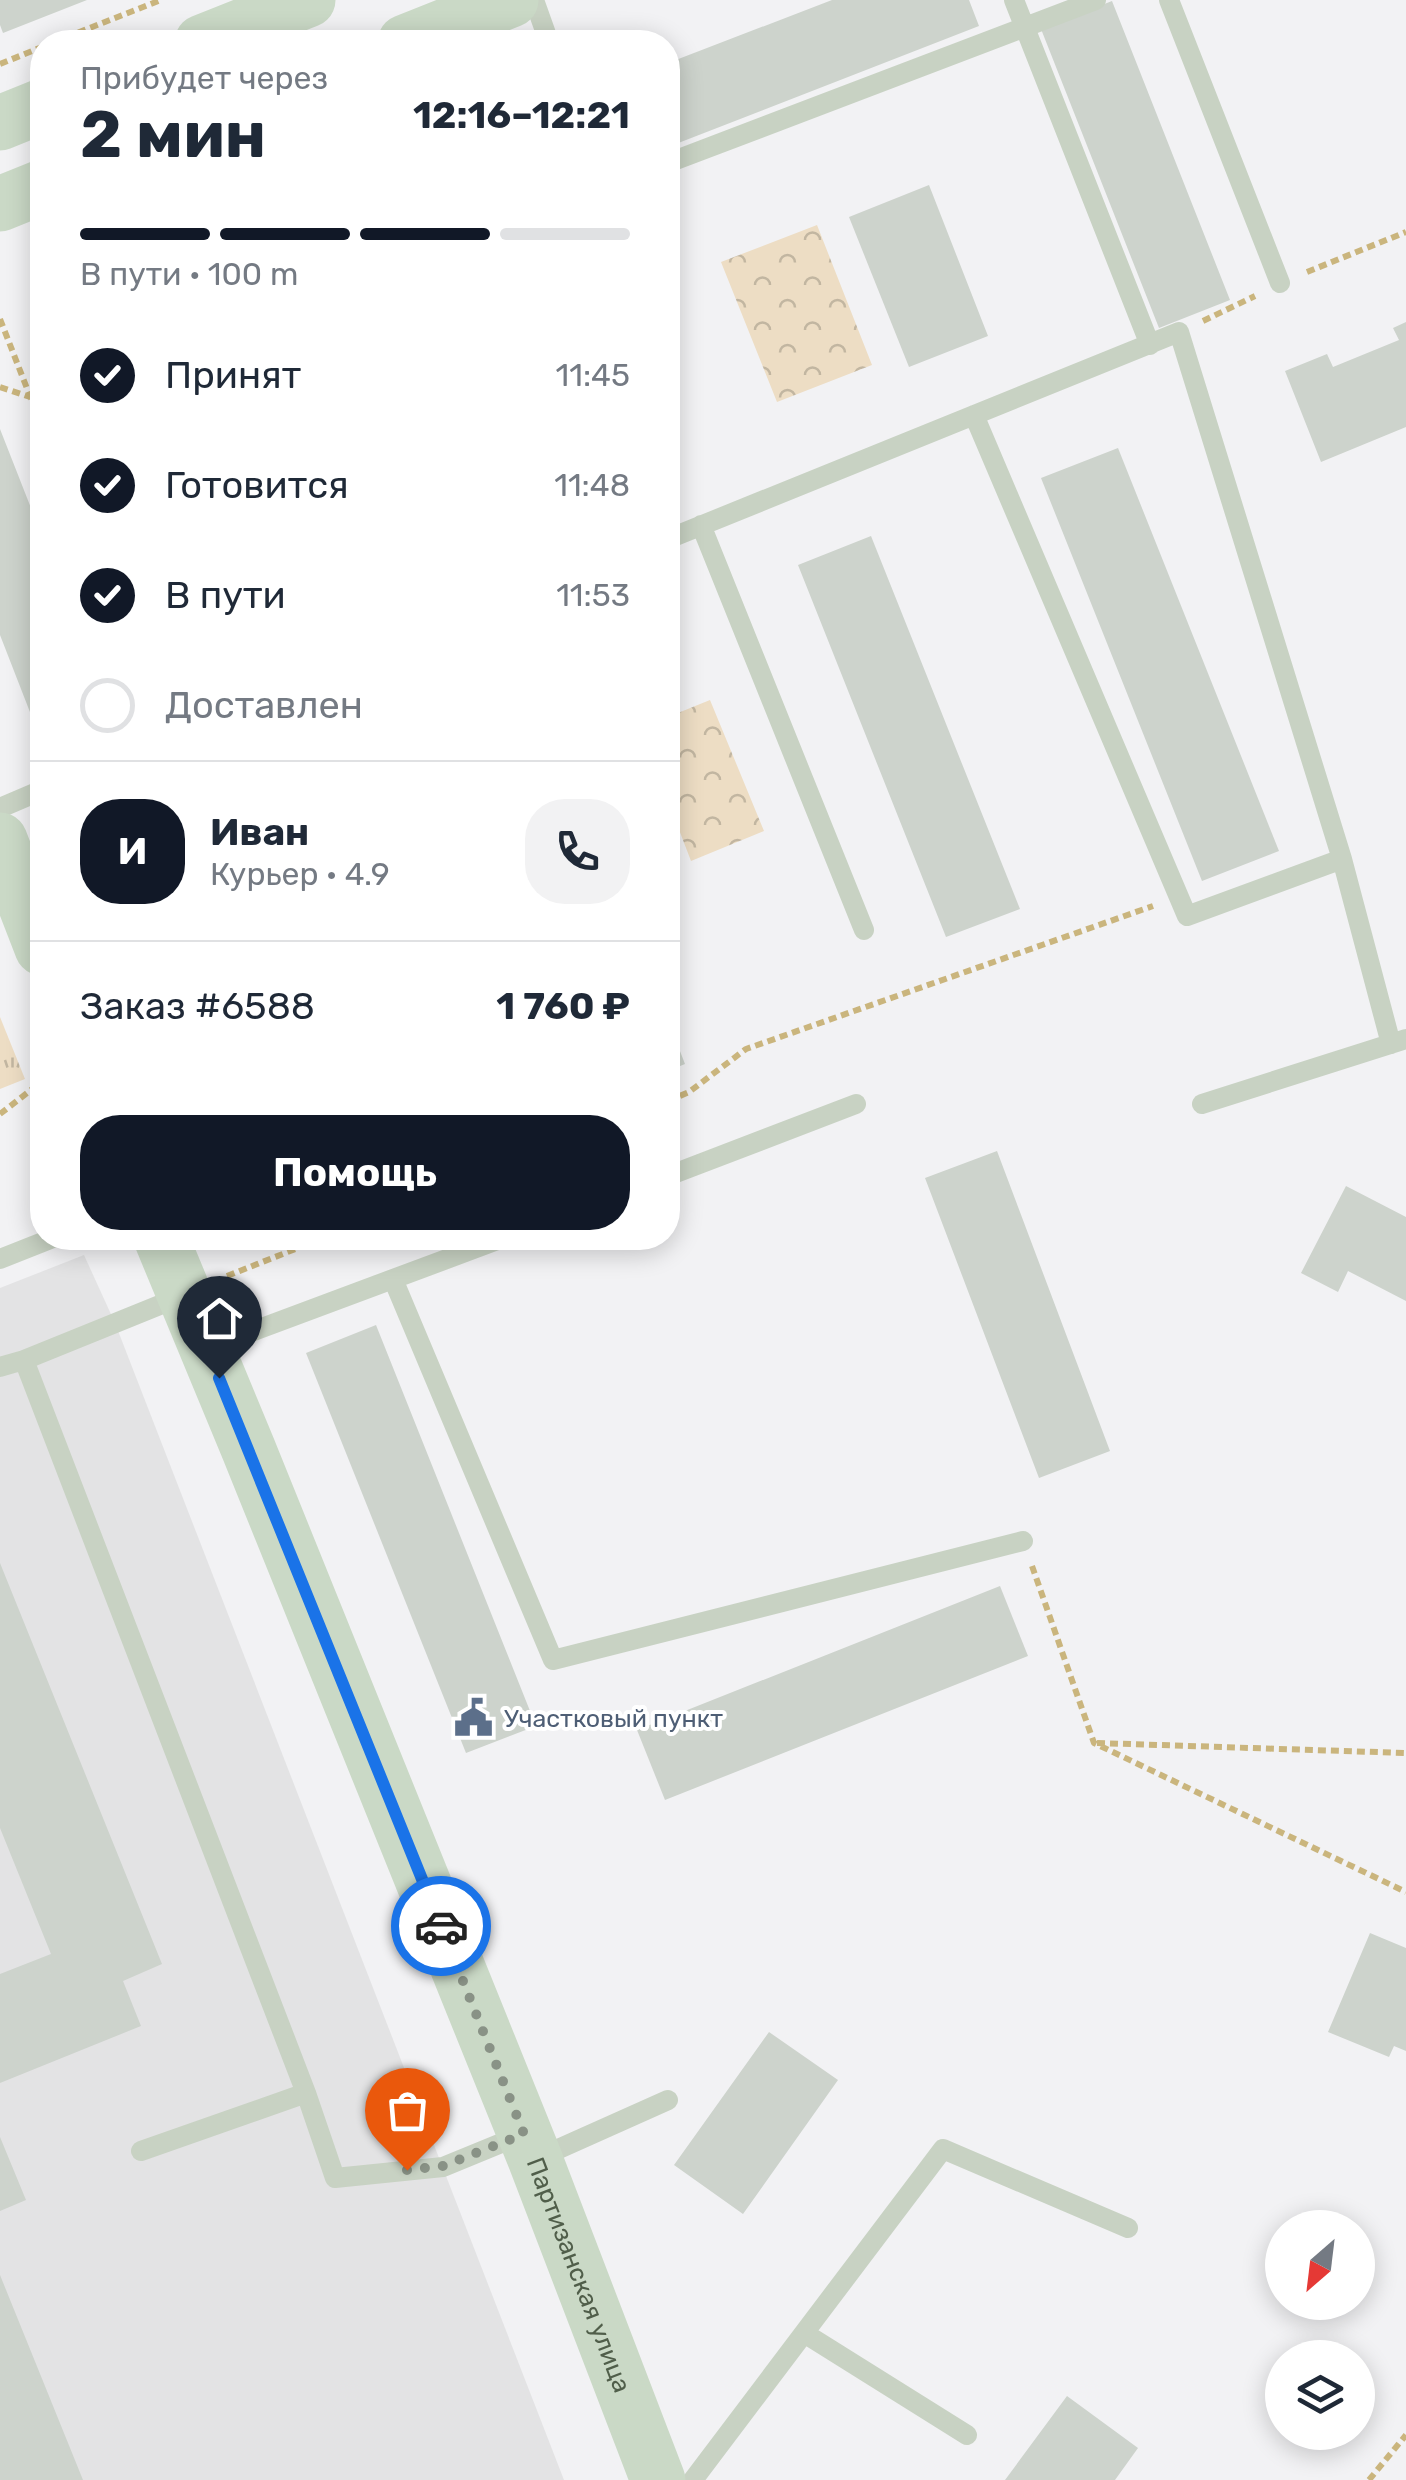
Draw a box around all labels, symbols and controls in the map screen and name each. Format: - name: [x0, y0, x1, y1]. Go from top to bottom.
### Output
- text: Прибудет через: [80, 59, 328, 97]
- text: 12:16–12:21: [413, 92, 630, 138]
- text: 2 мин: [80, 96, 266, 173]
- text: В пути · 100 m: [80, 255, 298, 293]
- icon: check: [80, 348, 135, 403]
- text: Принят: [165, 352, 301, 398]
- text: 11:45: [556, 356, 630, 394]
- icon: check: [80, 458, 135, 513]
- text: Готовится: [165, 462, 349, 508]
- text: 11:48: [554, 466, 630, 504]
- icon: check: [80, 568, 135, 623]
- text: В пути: [165, 572, 286, 618]
- text: 11:53: [556, 576, 630, 614]
- text: Доставлен: [165, 682, 363, 728]
- button: phone: [525, 799, 630, 904]
- text: Иван: [210, 809, 309, 855]
- text: И: [118, 828, 147, 874]
- text: Курьер · 4.9: [210, 855, 390, 893]
- text: Заказ #6588: [80, 983, 315, 1029]
- text: 1 760 ₽: [496, 983, 630, 1029]
- button: Помощь: [80, 1115, 630, 1230]
- pin: [177, 1276, 262, 1379]
- icon: home: [192, 1291, 247, 1346]
- public building icon: Участковый пункт: [453, 1697, 495, 1739]
- place label: Участковый пункт: [504, 1704, 723, 1733]
- courier: [391, 1876, 491, 1976]
- icon: car: [414, 1899, 469, 1954]
- pin: [365, 2068, 450, 2171]
- icon: bag: [380, 2083, 435, 2138]
- street label: Партизанская улица: [521, 2153, 637, 2396]
- north arrow: [1265, 2210, 1375, 2320]
- map controls: [1265, 2210, 1375, 2450]
- button: layers: [1265, 2340, 1375, 2450]

